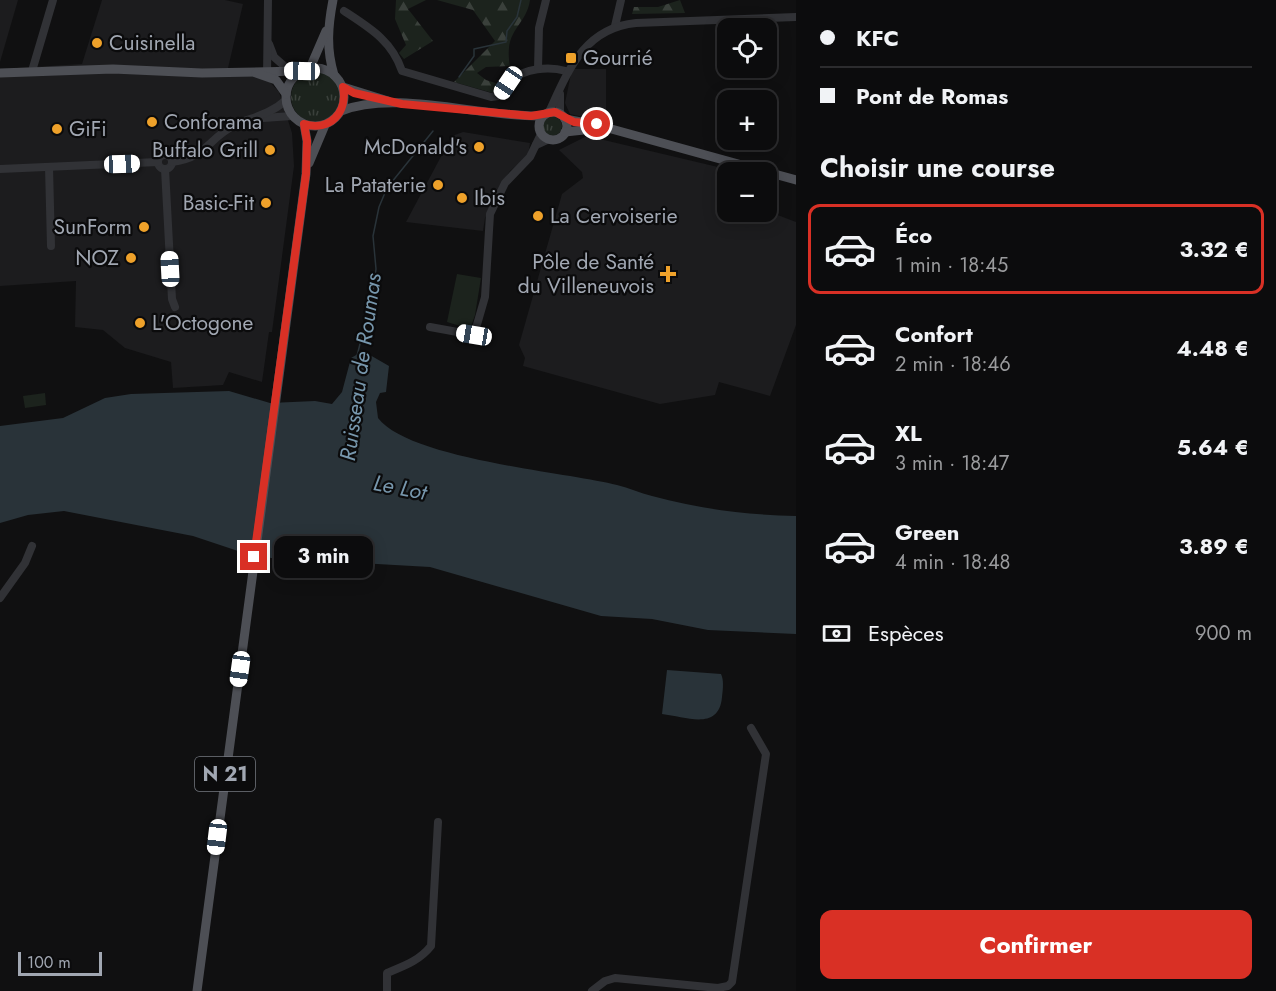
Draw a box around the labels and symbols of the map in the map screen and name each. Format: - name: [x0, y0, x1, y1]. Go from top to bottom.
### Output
- place label: Cuisinella: [109, 28, 195, 58]
- marker: Cuisinella: [90, 36, 104, 50]
- place label: Gourrié: [583, 43, 653, 73]
- marker: Gourrié: [564, 51, 578, 65]
- car: [284, 62, 320, 80]
- car: [490, 63, 526, 103]
- place label: Conforama: [164, 107, 262, 137]
- route start: [583, 110, 610, 137]
- place label: GiFi: [69, 114, 107, 144]
- marker: Conforama: [145, 115, 159, 129]
- marker: GiFi: [50, 122, 64, 136]
- place label: McDonald's: [364, 132, 467, 162]
- place label: Buffalo Grill: [152, 135, 258, 165]
- marker: McDonald's: [472, 140, 486, 154]
- marker: Buffalo Grill: [263, 143, 277, 157]
- car: [104, 154, 140, 174]
- place label: La Pataterie: [325, 170, 426, 200]
- marker: La Pataterie: [431, 178, 445, 192]
- place label: Ibis: [474, 183, 505, 213]
- place label: Basic-Fit: [183, 188, 254, 218]
- marker: Ibis: [455, 191, 469, 205]
- marker: Basic-Fit: [259, 196, 273, 210]
- place label: La Cervoiserie: [550, 201, 678, 231]
- marker: La Cervoiserie: [531, 209, 545, 223]
- place label: SunForm: [54, 212, 132, 242]
- marker: SunForm: [137, 220, 151, 234]
- place label: NOZ: [75, 243, 120, 273]
- place label: Pôle de Santé du Villeneuvois: [518, 247, 654, 301]
- marker: NOZ: [124, 251, 138, 265]
- car: [160, 251, 180, 287]
- marker: Pôle de Santé du Villeneuvois: [659, 265, 677, 283]
- water label: Ruisseau de Roumas: [331, 271, 389, 463]
- place label: L'Octogone: [152, 308, 254, 338]
- marker: L'Octogone: [133, 316, 147, 330]
- car: [455, 323, 493, 347]
- water label: Le Lot: [371, 466, 431, 508]
- callout: 3 min: [275, 536, 374, 578]
- route end: [240, 543, 267, 570]
- car: [229, 650, 251, 688]
- road number: N 21: [195, 757, 255, 791]
- car: [206, 818, 228, 856]
- scale bar: [18, 949, 102, 976]

